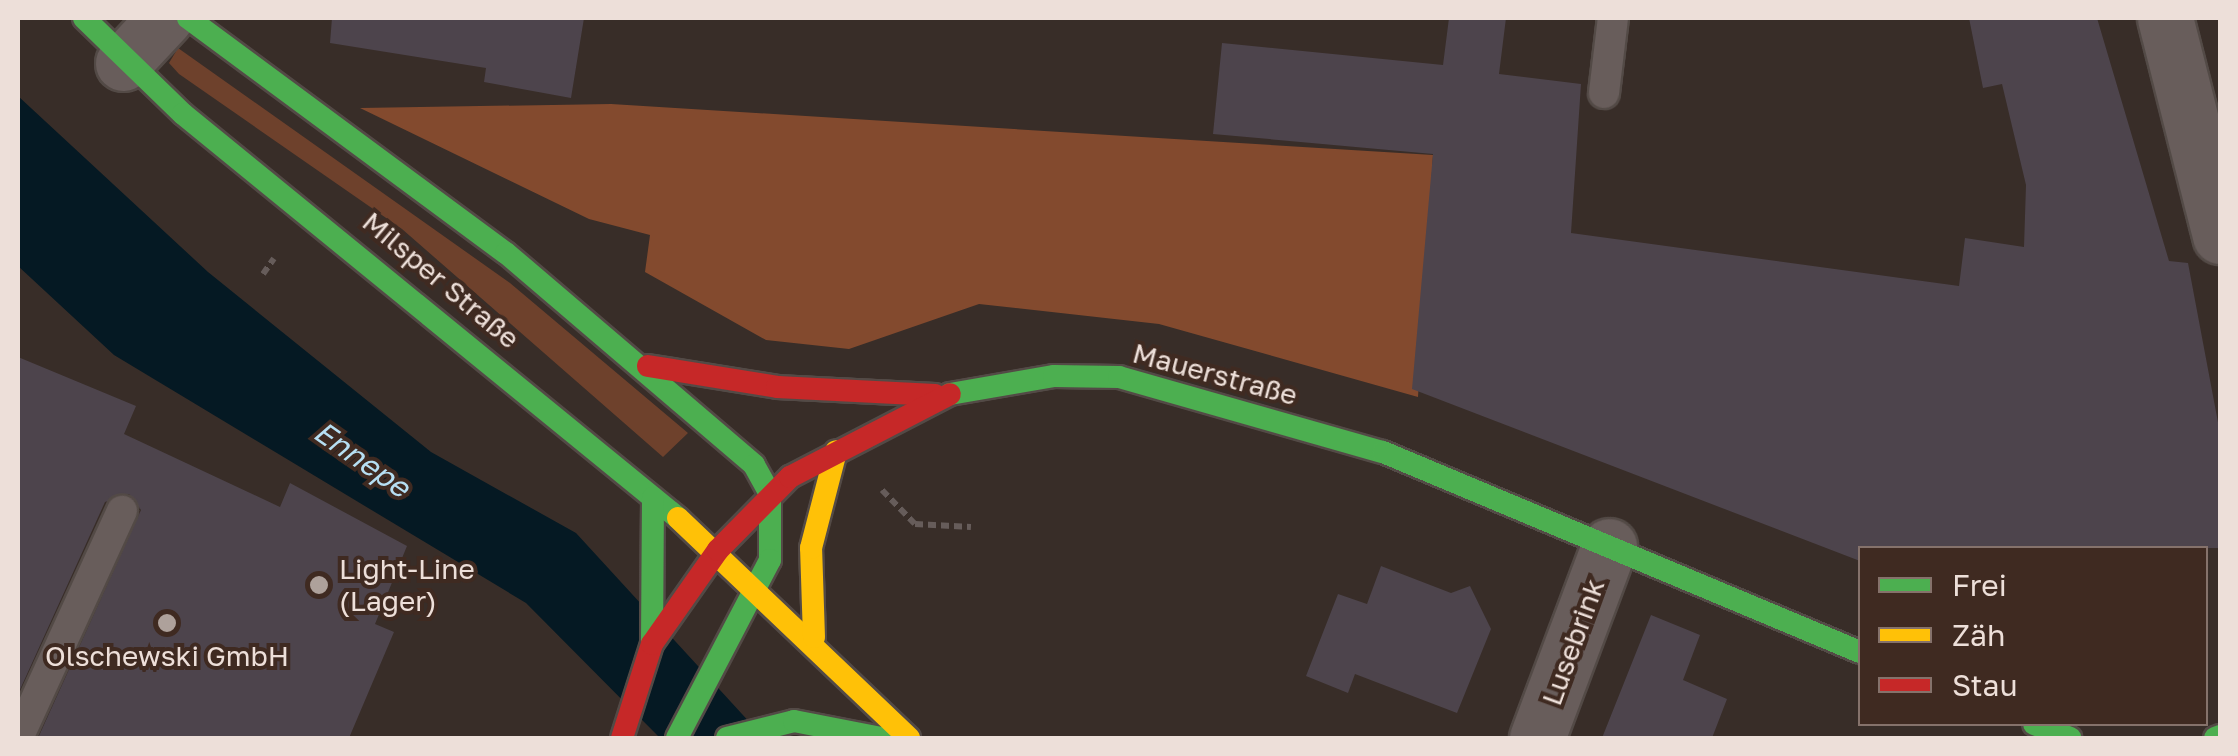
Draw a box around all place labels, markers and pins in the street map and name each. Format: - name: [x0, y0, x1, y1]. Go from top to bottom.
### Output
- place label: Light-Line (Lager): [339, 552, 475, 618]
- marker: Light-Line (Lager): [308, 574, 330, 596]
- marker: Olschewski GmbH: [156, 612, 178, 634]
- place label: Olschewski GmbH: [45, 639, 289, 673]

